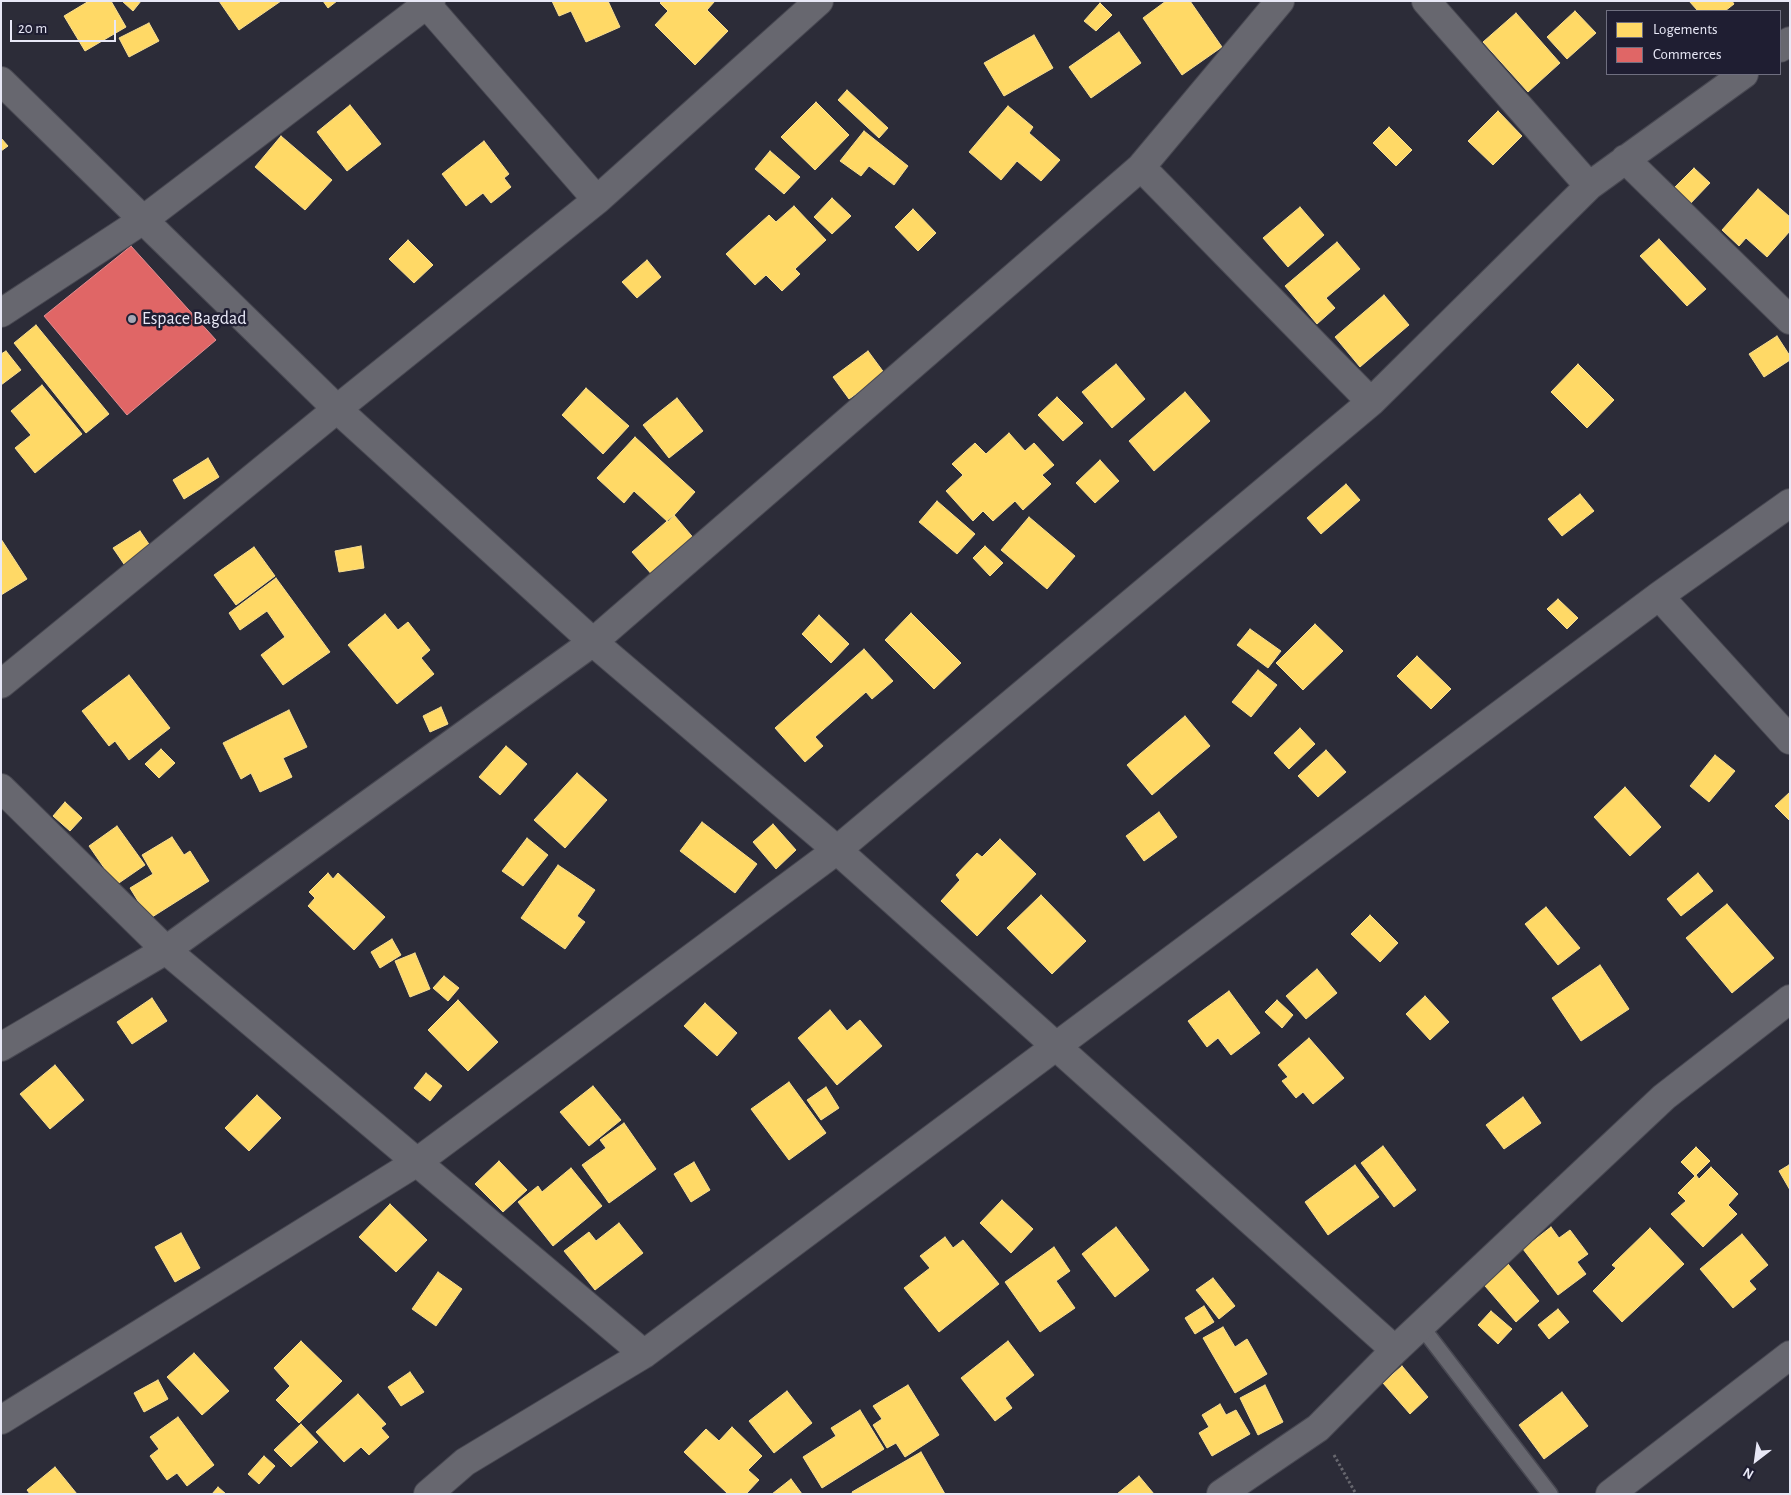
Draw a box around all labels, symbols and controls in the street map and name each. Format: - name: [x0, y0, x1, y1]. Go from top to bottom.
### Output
- scale bar: [12, 10, 119, 42]
- legend: [1606, 10, 1781, 75]
- text: 20 m: [18, 21, 47, 36]
- text: Logements: [1653, 22, 1718, 37]
- text: Commerces: [1653, 47, 1722, 62]
- place label: Espace Bagdad: [142, 308, 247, 330]
- marker: Espace Bagdad: [126, 313, 138, 325]
- north arrow: [1731, 1435, 1781, 1485]
- text: N: [1741, 1464, 1756, 1481]

